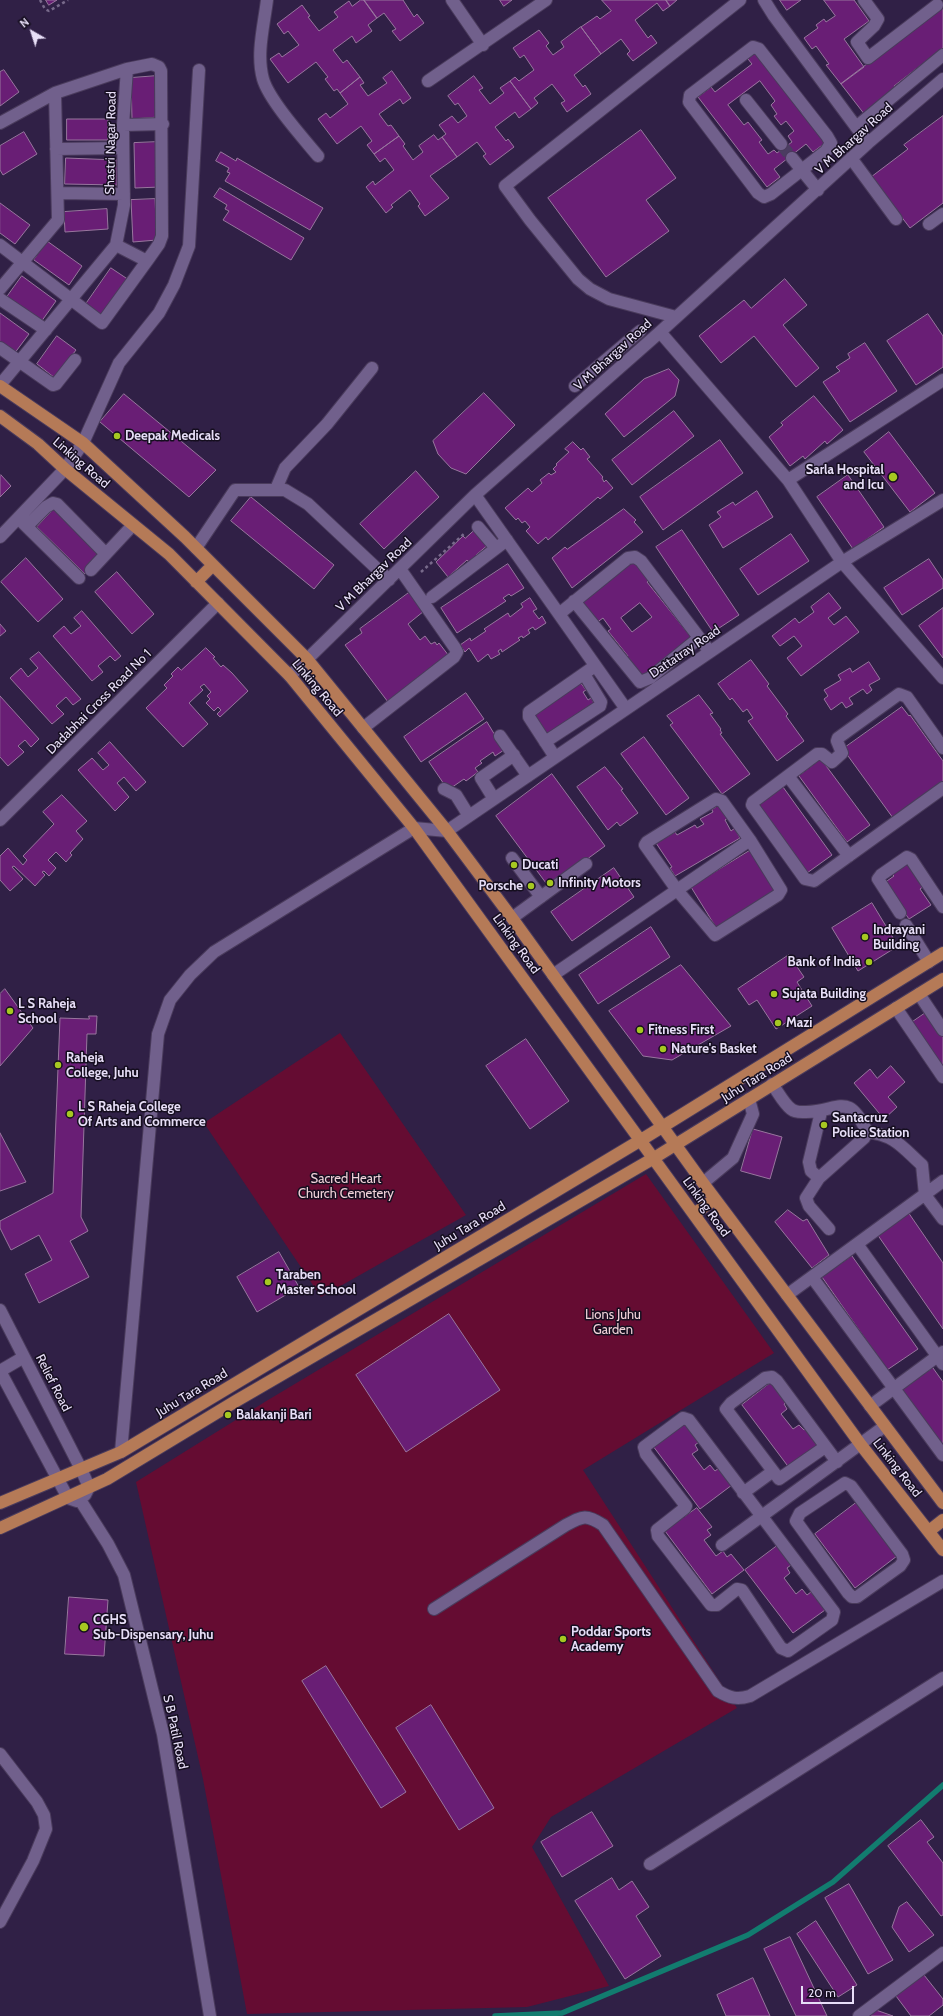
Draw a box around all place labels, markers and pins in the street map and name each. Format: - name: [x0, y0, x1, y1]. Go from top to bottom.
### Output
- place label: Deepak Medicals: [125, 428, 220, 444]
- marker: Deepak Medicals: [112, 431, 122, 441]
- place label: Sarla Hospital and Icu: [806, 462, 884, 493]
- marker: Sarla Hospital and Icu: [887, 471, 899, 483]
- place label: Ducati: [522, 857, 558, 873]
- marker: Ducati: [509, 860, 519, 870]
- place label: Infinity Motors: [558, 875, 641, 891]
- place label: Porsche: [478, 878, 523, 894]
- marker: Infinity Motors: [545, 878, 555, 888]
- marker: Porsche: [526, 881, 536, 891]
- place label: Indrayani Building: [873, 922, 925, 953]
- marker: Indrayani Building: [860, 932, 870, 942]
- place label: Bank of India: [788, 954, 861, 970]
- marker: Bank of India: [864, 957, 874, 967]
- place label: Sujata Building: [782, 986, 866, 1002]
- marker: Sujata Building: [769, 989, 779, 999]
- place label: L S Raheja School: [18, 996, 76, 1027]
- marker: L S Raheja School: [5, 1006, 15, 1016]
- place label: Mazi: [786, 1015, 812, 1031]
- marker: Mazi: [773, 1018, 783, 1028]
- place label: Fitness First: [648, 1022, 714, 1038]
- marker: Fitness First: [635, 1025, 645, 1035]
- place label: Nature's Basket: [671, 1041, 757, 1057]
- marker: Nature's Basket: [658, 1044, 668, 1054]
- place label: Raheja College, Juhu: [66, 1050, 139, 1081]
- marker: Raheja College, Juhu: [53, 1060, 63, 1070]
- place label: L S Raheja College Of Arts and Commerce: [78, 1099, 206, 1130]
- marker: L S Raheja College Of Arts and Commerce: [65, 1109, 75, 1119]
- place label: Santacruz Police Station: [832, 1110, 909, 1141]
- marker: Santacruz Police Station: [819, 1120, 829, 1130]
- place label: Taraben Master School: [276, 1267, 356, 1298]
- marker: Taraben Master School: [263, 1277, 273, 1287]
- place label: Balakanji Bari: [236, 1407, 312, 1423]
- marker: Balakanji Bari: [223, 1410, 233, 1420]
- place label: CGHS Sub-Dispensary, Juhu: [93, 1612, 213, 1643]
- marker: CGHS Sub-Dispensary, Juhu: [78, 1621, 90, 1633]
- place label: Poddar Sports Academy: [571, 1624, 651, 1655]
- marker: Poddar Sports Academy: [558, 1634, 568, 1644]

